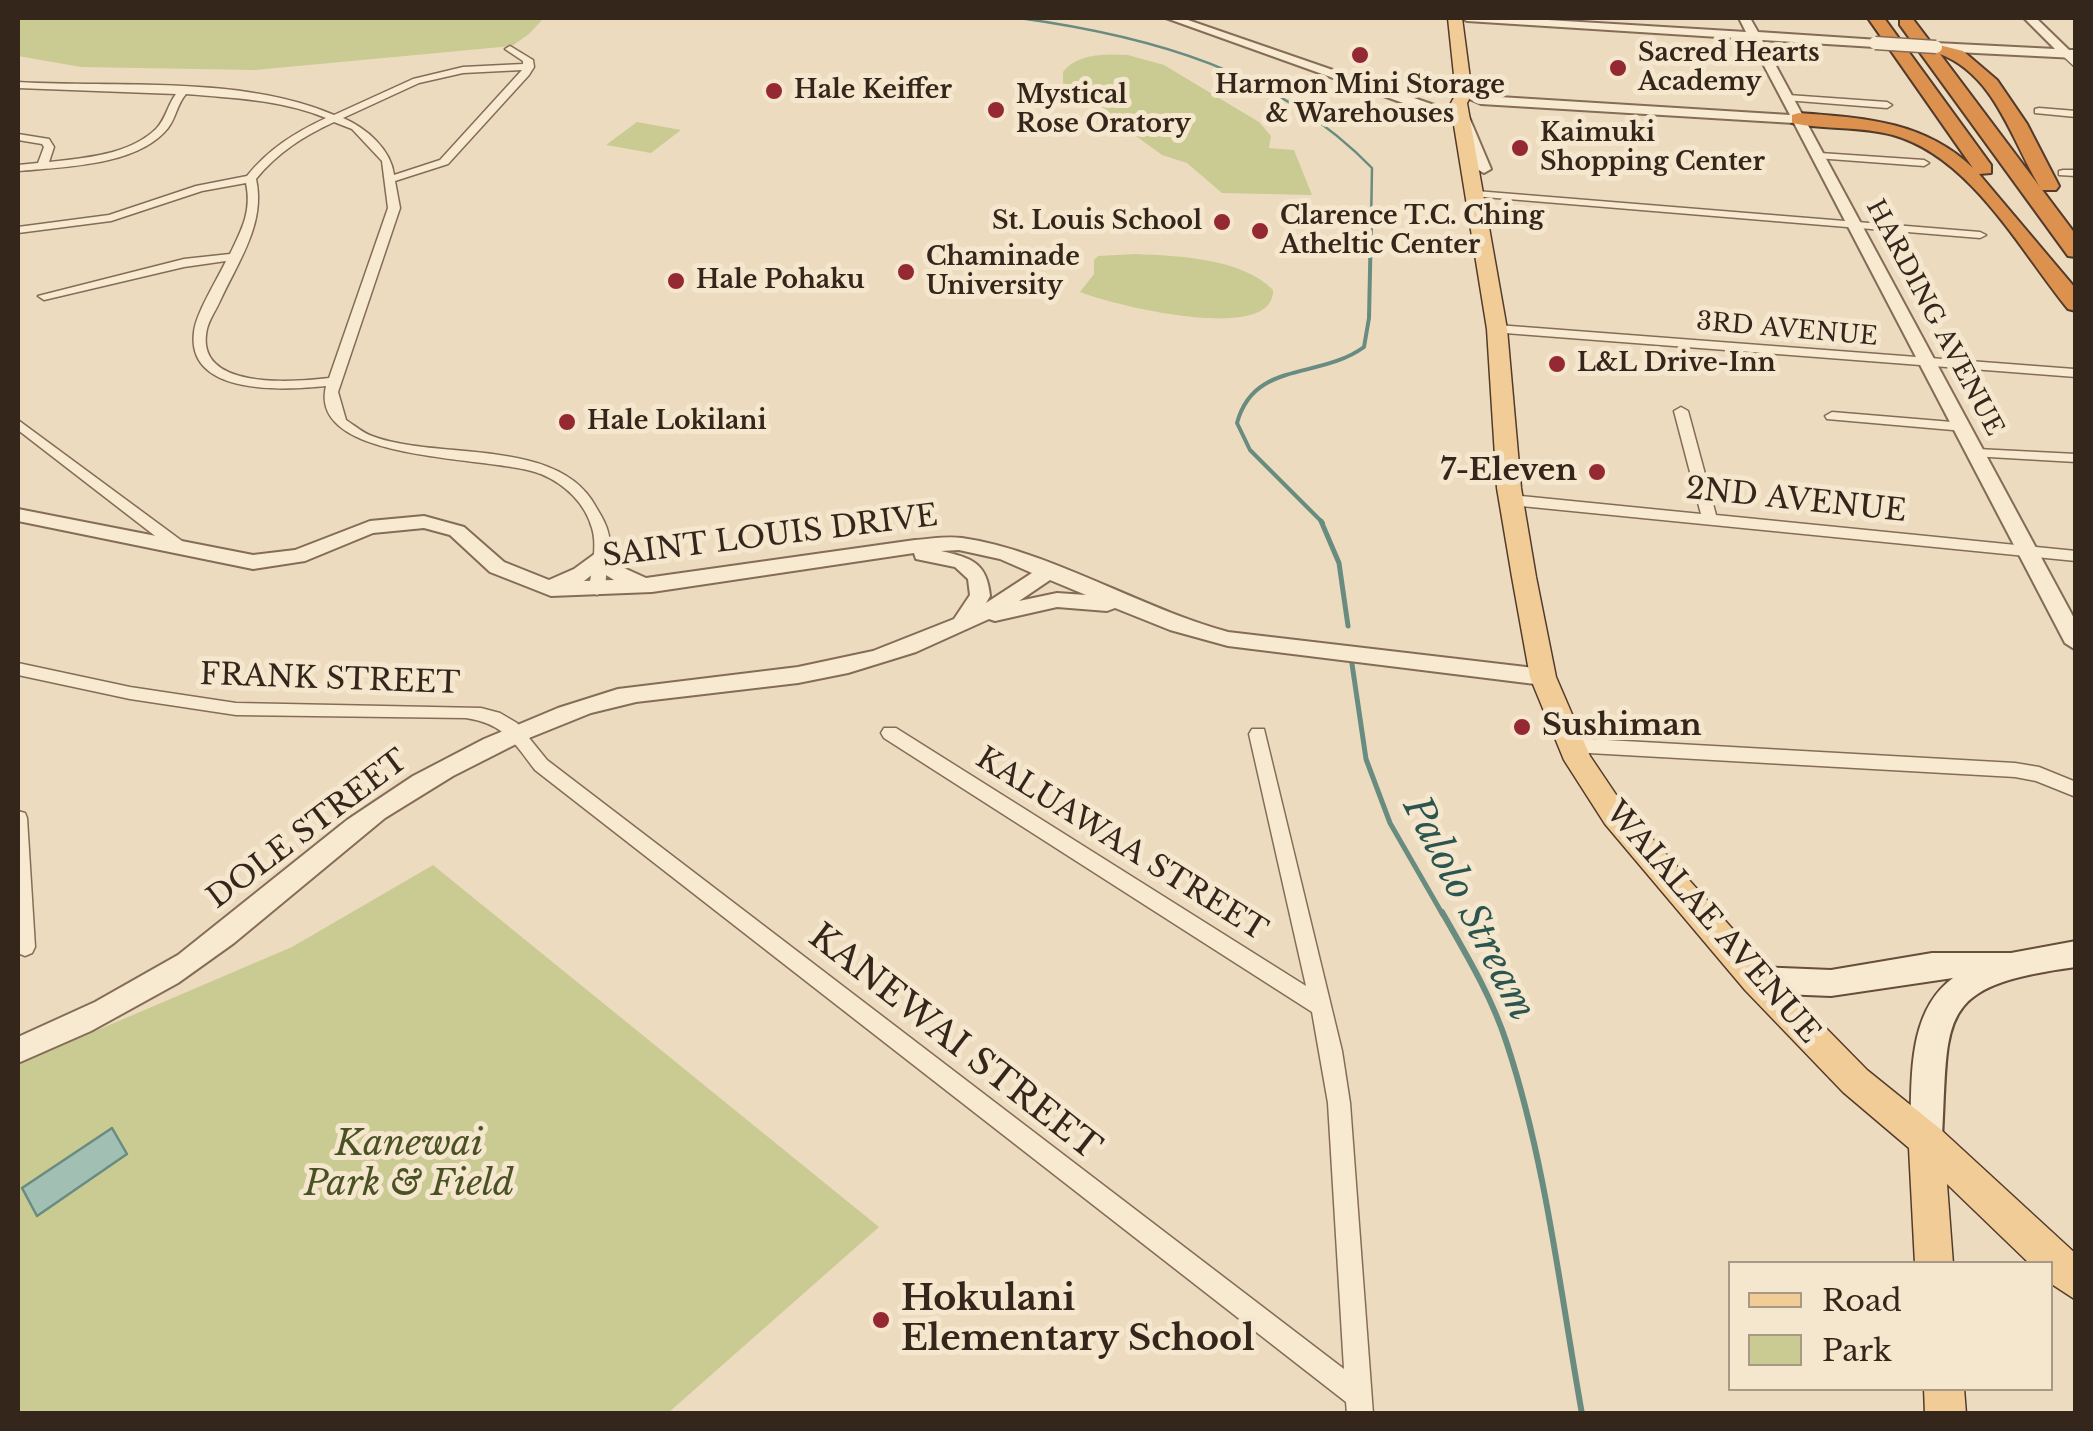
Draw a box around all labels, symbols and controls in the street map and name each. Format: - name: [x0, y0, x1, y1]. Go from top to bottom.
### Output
- place label: Sacred Hearts Academy: [1638, 39, 1820, 98]
- marker: Harmon Mini Storage & Warehouses: [1349, 44, 1371, 66]
- marker: Sacred Hearts Academy: [1607, 57, 1629, 79]
- place label: Harmon Mini Storage & Warehouses: [1215, 71, 1505, 130]
- place label: Hale Keiffer: [794, 76, 952, 106]
- marker: Hale Keiffer: [763, 80, 785, 102]
- place label: Mystical Rose Oratory: [1016, 81, 1191, 140]
- marker: Mystical Rose Oratory: [985, 99, 1007, 121]
- place label: Kaimuki Shopping Center: [1540, 119, 1765, 178]
- marker: Kaimuki Shopping Center: [1509, 137, 1531, 159]
- street label: HARDING AVENUE: [1859, 195, 2009, 441]
- place label: Clarence T.C. Ching Atheltic Center: [1280, 202, 1544, 261]
- place label: St. Louis School: [992, 207, 1202, 237]
- marker: St. Louis School: [1211, 211, 1233, 233]
- marker: Clarence T.C. Ching Atheltic Center: [1249, 220, 1271, 242]
- place label: Chaminade University: [926, 243, 1080, 302]
- marker: Chaminade University: [895, 261, 917, 283]
- place label: Hale Pohaku: [696, 266, 864, 296]
- marker: Hale Pohaku: [665, 270, 687, 292]
- street label: 3RD AVENUE: [1695, 307, 1879, 353]
- place label: L&L Drive-Inn: [1577, 349, 1776, 379]
- marker: L&L Drive-Inn: [1546, 353, 1568, 375]
- place label: Hale Lokilani: [587, 407, 767, 437]
- marker: Hale Lokilani: [556, 411, 578, 433]
- place label: 7-Eleven: [1441, 454, 1577, 490]
- marker: 7-Eleven: [1586, 461, 1608, 483]
- street label: 2ND AVENUE: [1684, 472, 1908, 530]
- street label: SAINT LOUIS DRIVE: [600, 499, 940, 575]
- street label: FRANK STREET: [199, 657, 461, 703]
- place label: Sushiman: [1542, 709, 1701, 745]
- marker: Sushiman: [1511, 716, 1533, 738]
- street label: KALUAWAA STREET: [969, 741, 1273, 949]
- street label: DOLE STREET: [201, 743, 415, 917]
- water label: Palolo Stream: [1392, 790, 1544, 1028]
- street label: WAIALAE AVENUE: [1597, 795, 1827, 1051]
- street label: KANEWAI STREET: [800, 916, 1108, 1170]
- park label: Kanewai Park & Field: [304, 1124, 514, 1206]
- legend: [1728, 1261, 2053, 1391]
- place label: Hokulani Elementary School: [901, 1279, 1255, 1361]
- text: Road: [1822, 1282, 1902, 1319]
- marker: Hokulani Elementary School: [870, 1309, 892, 1331]
- text: Park: [1822, 1332, 1892, 1369]

